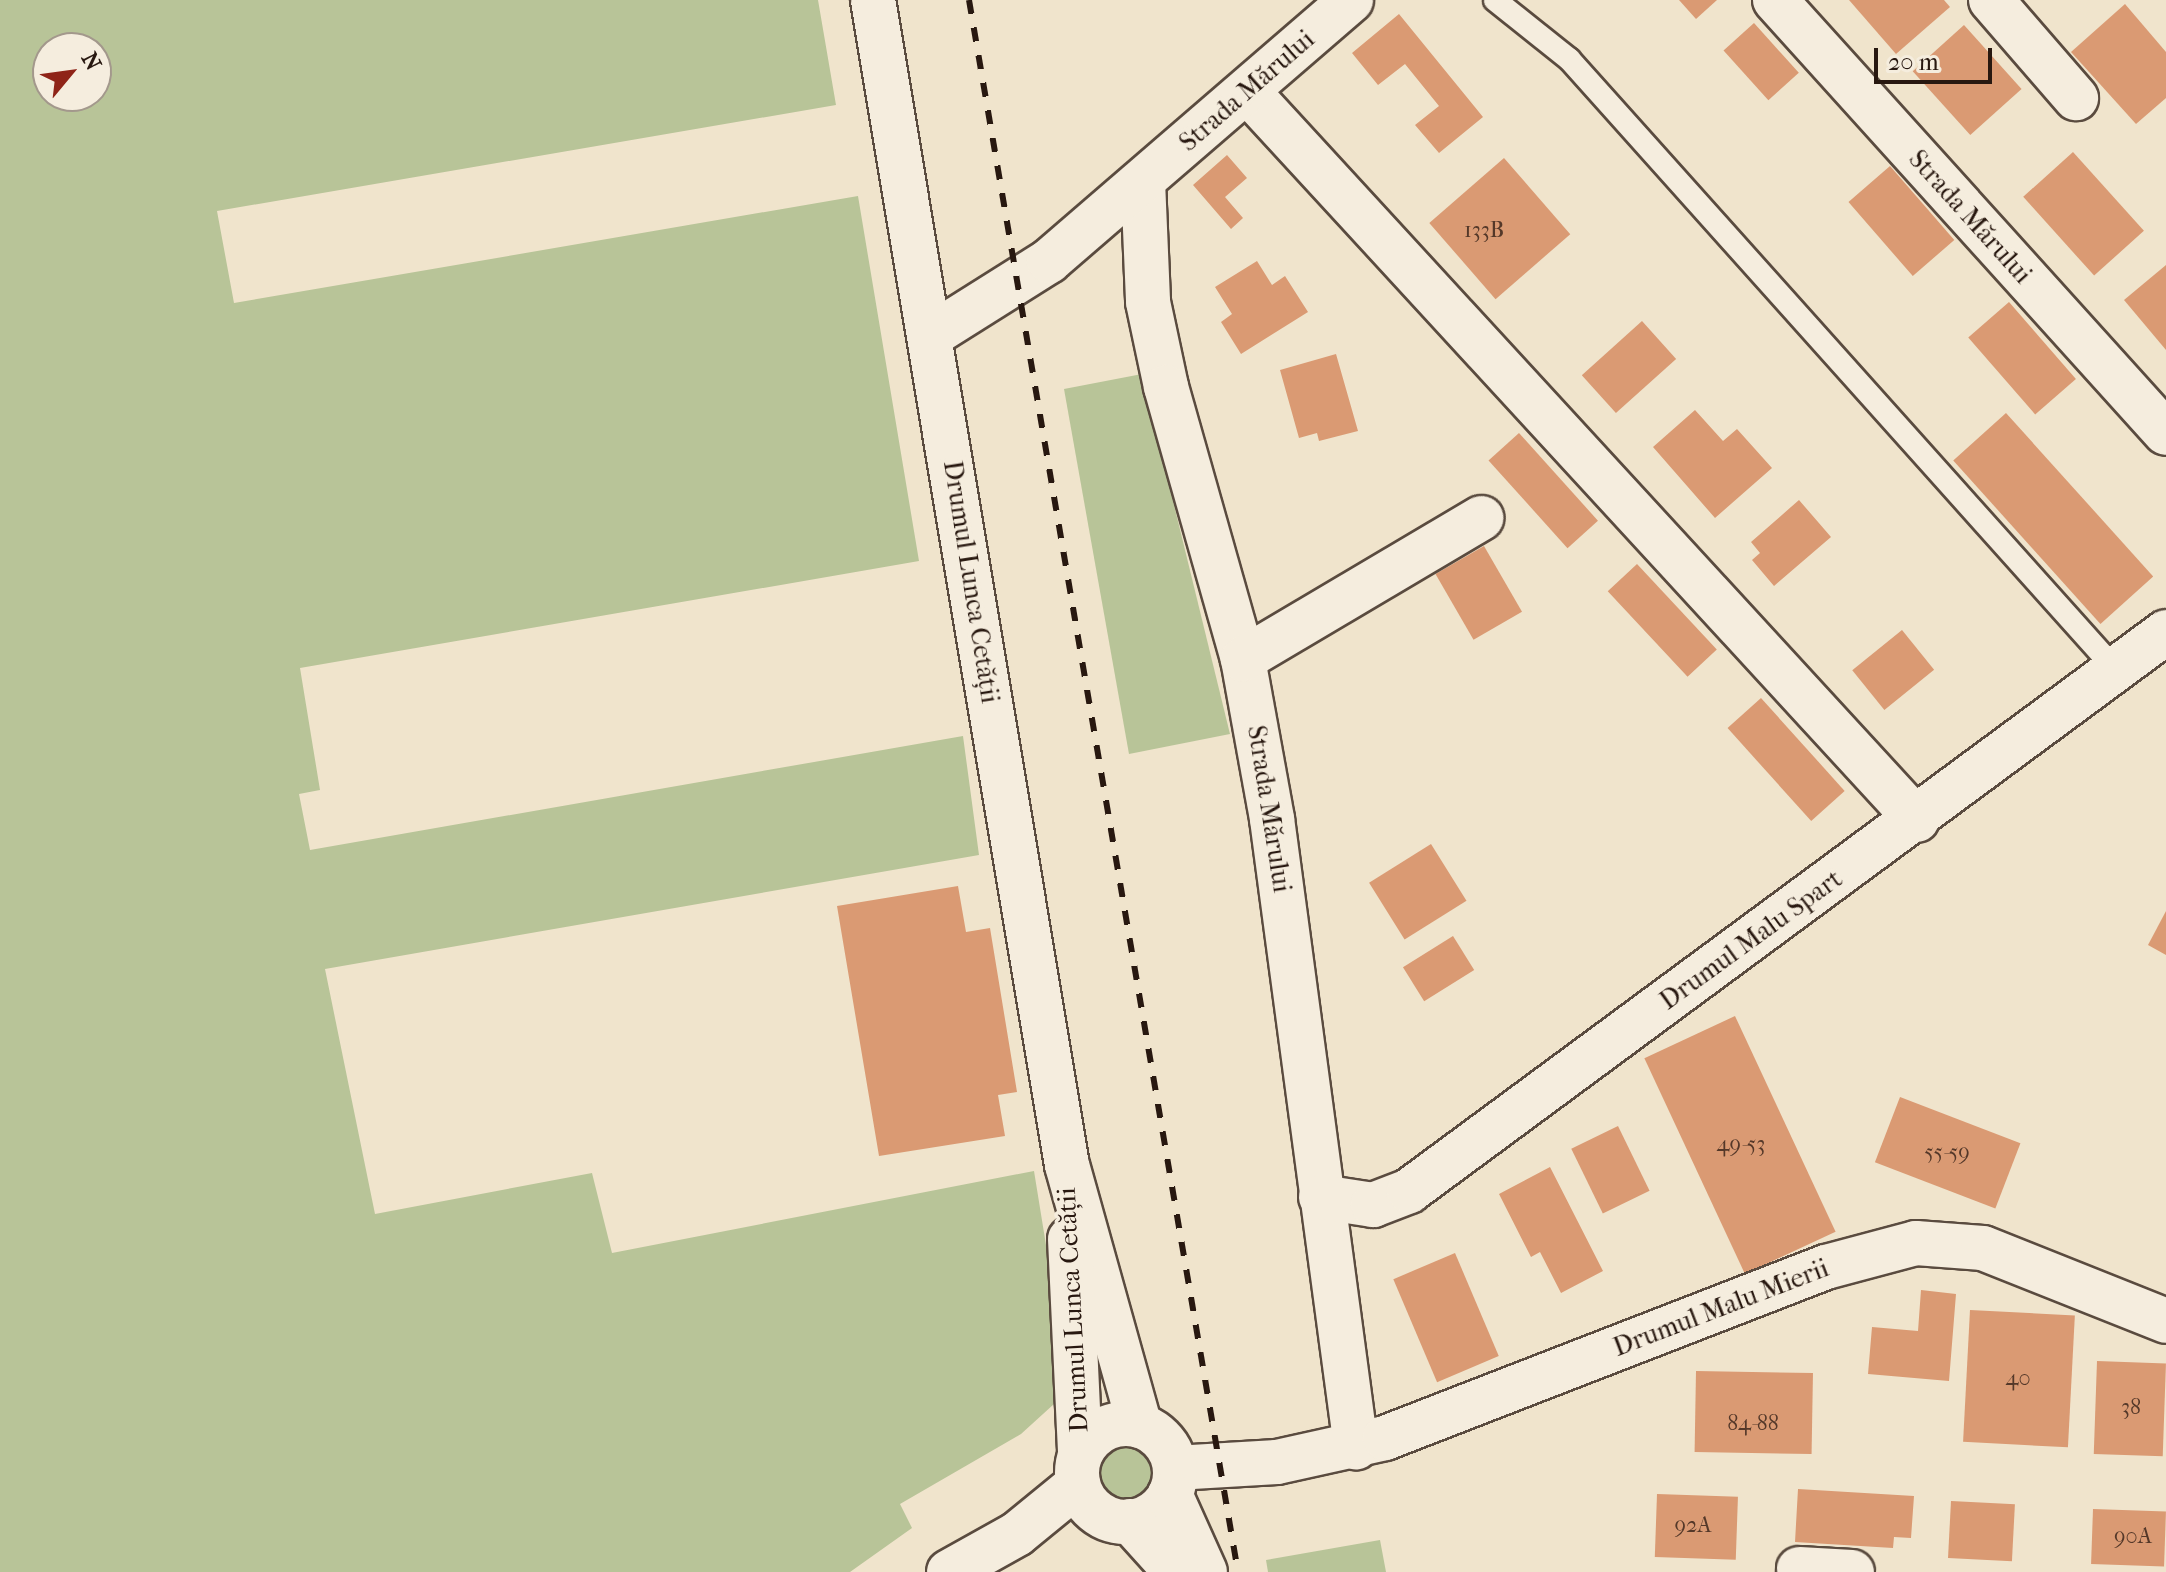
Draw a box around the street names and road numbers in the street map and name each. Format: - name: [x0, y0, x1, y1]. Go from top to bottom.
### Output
- street label: Strada Mărului: [1173, 24, 1321, 158]
- street label: Strada Mărului: [1902, 144, 2038, 290]
- street label: Drumul Lunca Cetății: [936, 458, 1006, 706]
- street label: Strada Mărului: [1240, 723, 1298, 895]
- street label: Drumul Malu Spart: [1654, 863, 1848, 1017]
- street label: Drumul Lunca Cetății: [1051, 1187, 1095, 1433]
- street label: Drumul Malu Mierii: [1609, 1253, 1833, 1363]

